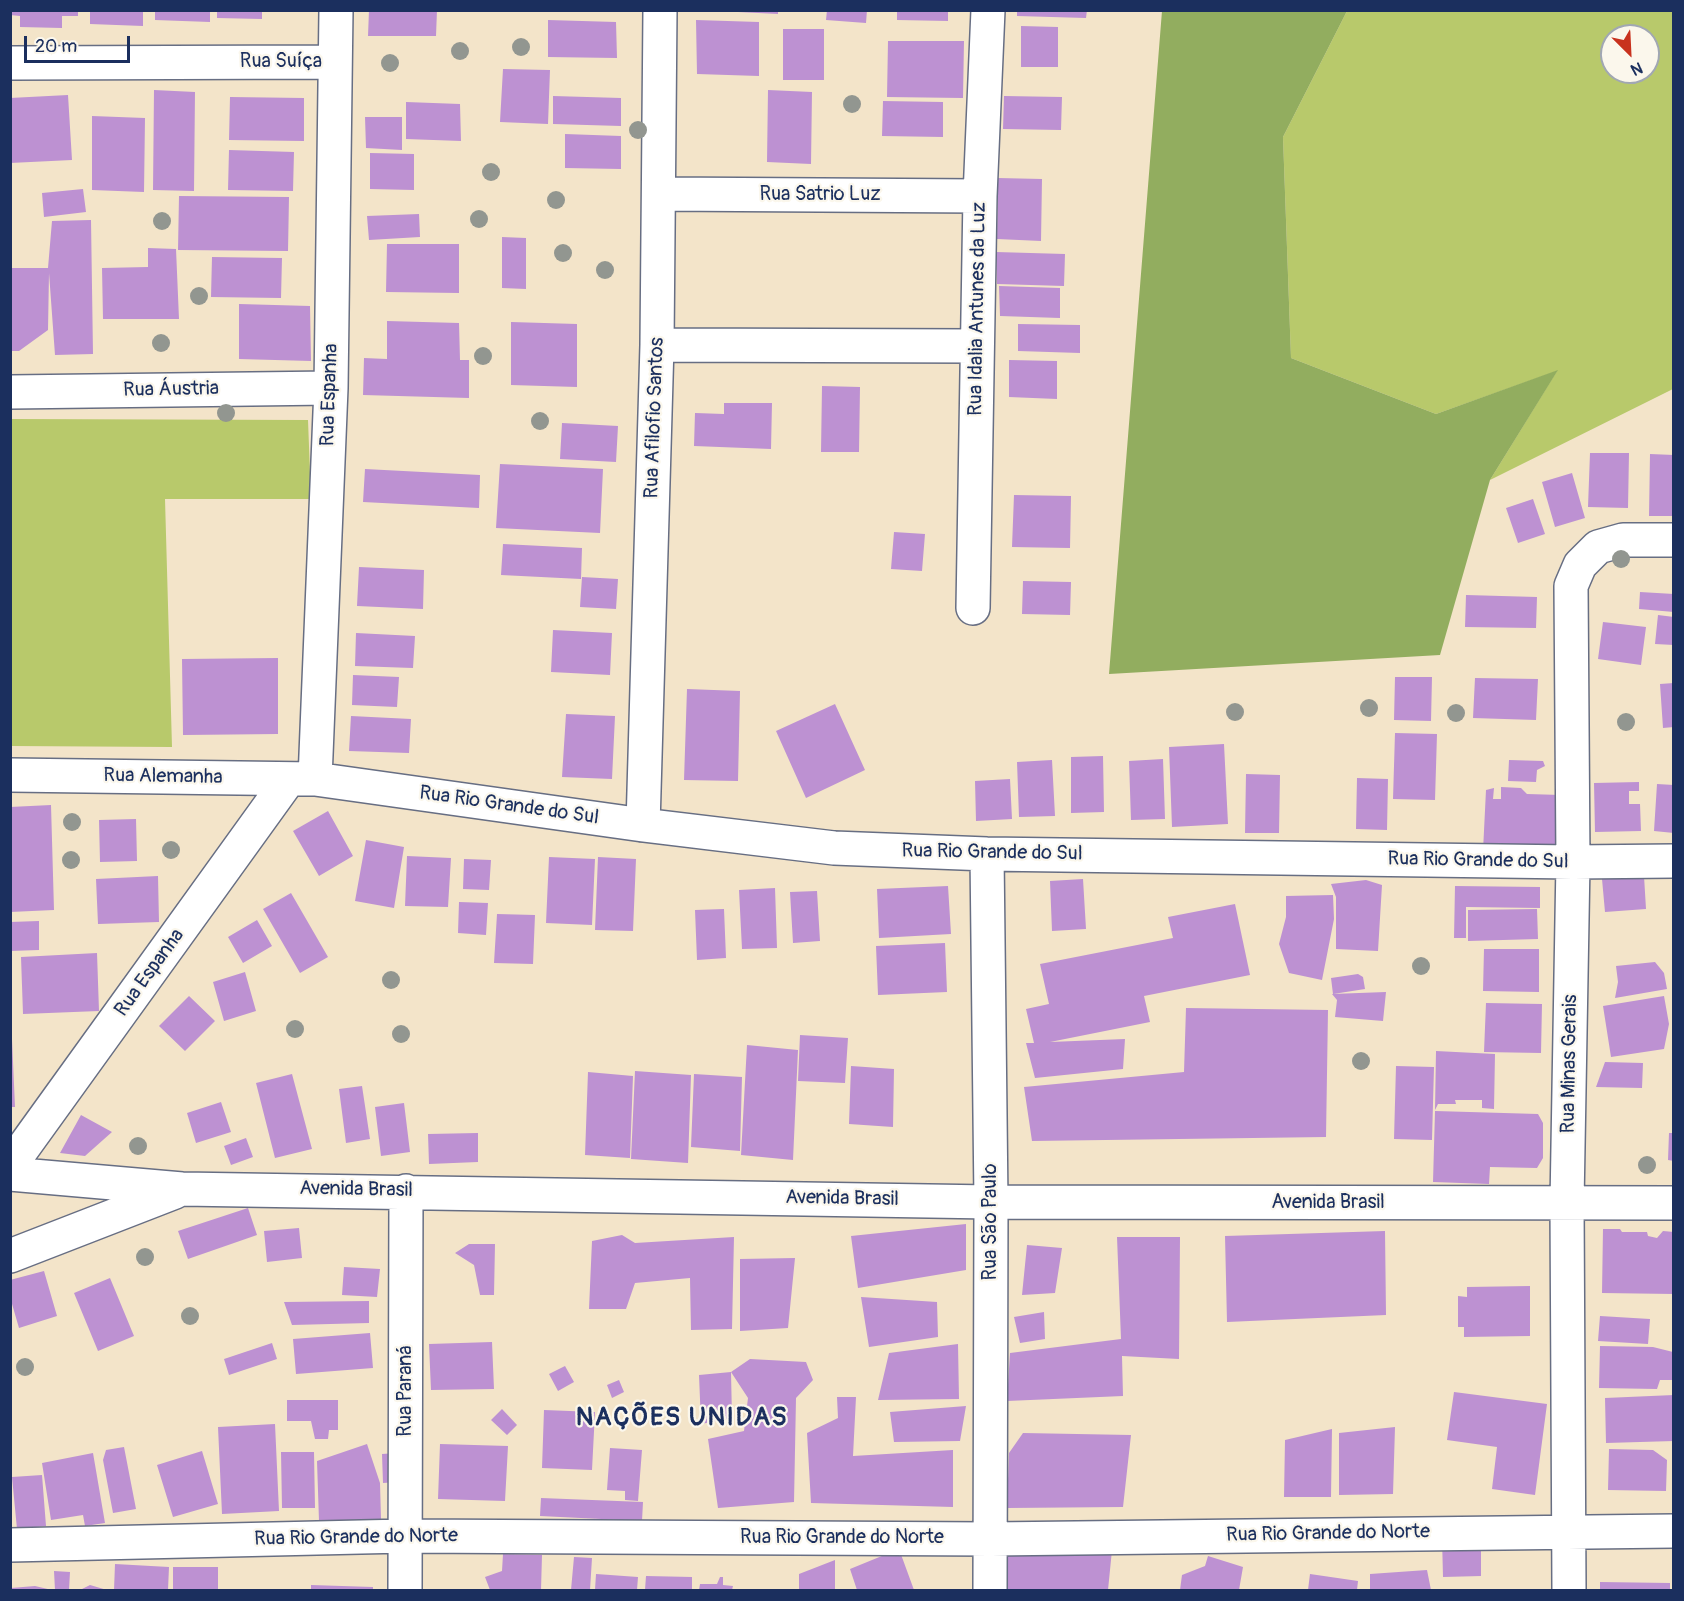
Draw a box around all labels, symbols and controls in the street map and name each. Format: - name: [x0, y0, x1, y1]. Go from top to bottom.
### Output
- scale bar: [27, 24, 134, 62]
- north arrow: [1600, 24, 1660, 84]
- text: 20 m: [35, 35, 77, 58]
- street label: Rua Suíça: [240, 50, 322, 74]
- text: N: [1628, 57, 1646, 80]
- street label: Rua Satrio Luz: [759, 183, 881, 207]
- street label: Rua Idalia Antunes da Luz: [964, 202, 992, 416]
- street label: Rua Afilofio Santos: [640, 337, 670, 499]
- street label: Rua Espanha: [316, 343, 344, 447]
- street label: Rua Áustria: [123, 377, 219, 403]
- street label: Rua Alemanha: [103, 764, 223, 790]
- street label: Rua Rio Grande do Sul: [418, 782, 600, 830]
- street label: Rua Rio Grande do Sul: [901, 839, 1083, 867]
- street label: Rua Rio Grande do Sul: [1387, 847, 1569, 875]
- street label: Rua Espanha: [110, 924, 190, 1022]
- street label: Rua Minas Gerais: [1557, 994, 1583, 1134]
- street label: Rua São Paulo: [979, 1163, 1003, 1281]
- street label: Avenida Brasil: [299, 1177, 413, 1203]
- street label: Avenida Brasil: [785, 1186, 899, 1212]
- street label: Avenida Brasil: [1271, 1191, 1385, 1215]
- street label: Rua Paraná: [394, 1345, 418, 1437]
- district label: NAÇÕES UNIDAS: [576, 1402, 788, 1434]
- street label: Rua Rio Grande do Norte: [1226, 1520, 1430, 1548]
- street label: Rua Rio Grande do Norte: [254, 1524, 458, 1552]
- street label: Rua Rio Grande do Norte: [740, 1526, 944, 1550]

